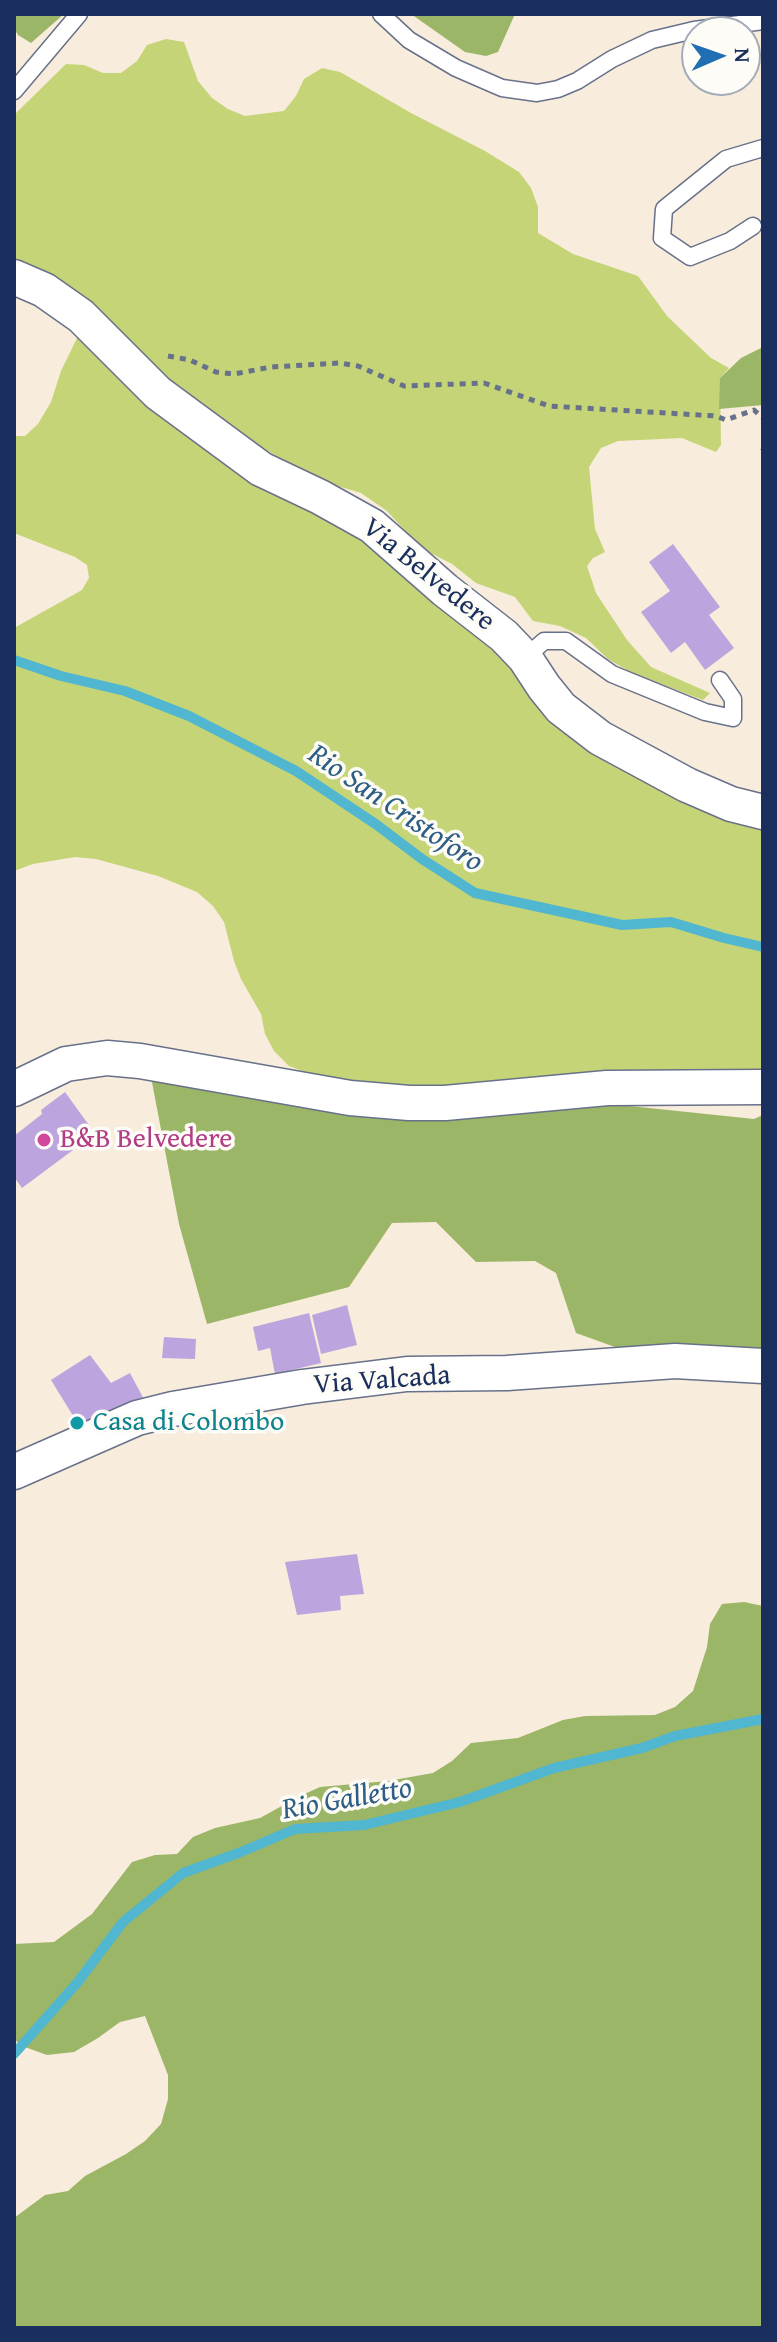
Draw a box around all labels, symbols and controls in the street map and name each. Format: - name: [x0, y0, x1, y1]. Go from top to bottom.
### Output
- north arrow: [681, 16, 761, 96]
- text: N: [727, 47, 759, 63]
- street label: Via Belvedere: [355, 511, 501, 639]
- water label: Rio San Cristoforo: [301, 737, 489, 881]
- place label: B&B Belvedere: [60, 1123, 232, 1157]
- marker: B&B Belvedere: [35, 1131, 53, 1149]
- street label: Via Valcada: [312, 1359, 452, 1403]
- place label: Casa di Colombo: [93, 1406, 284, 1440]
- marker: Casa di Colombo: [68, 1414, 86, 1432]
- water label: Rio Galletto: [279, 1771, 415, 1829]

